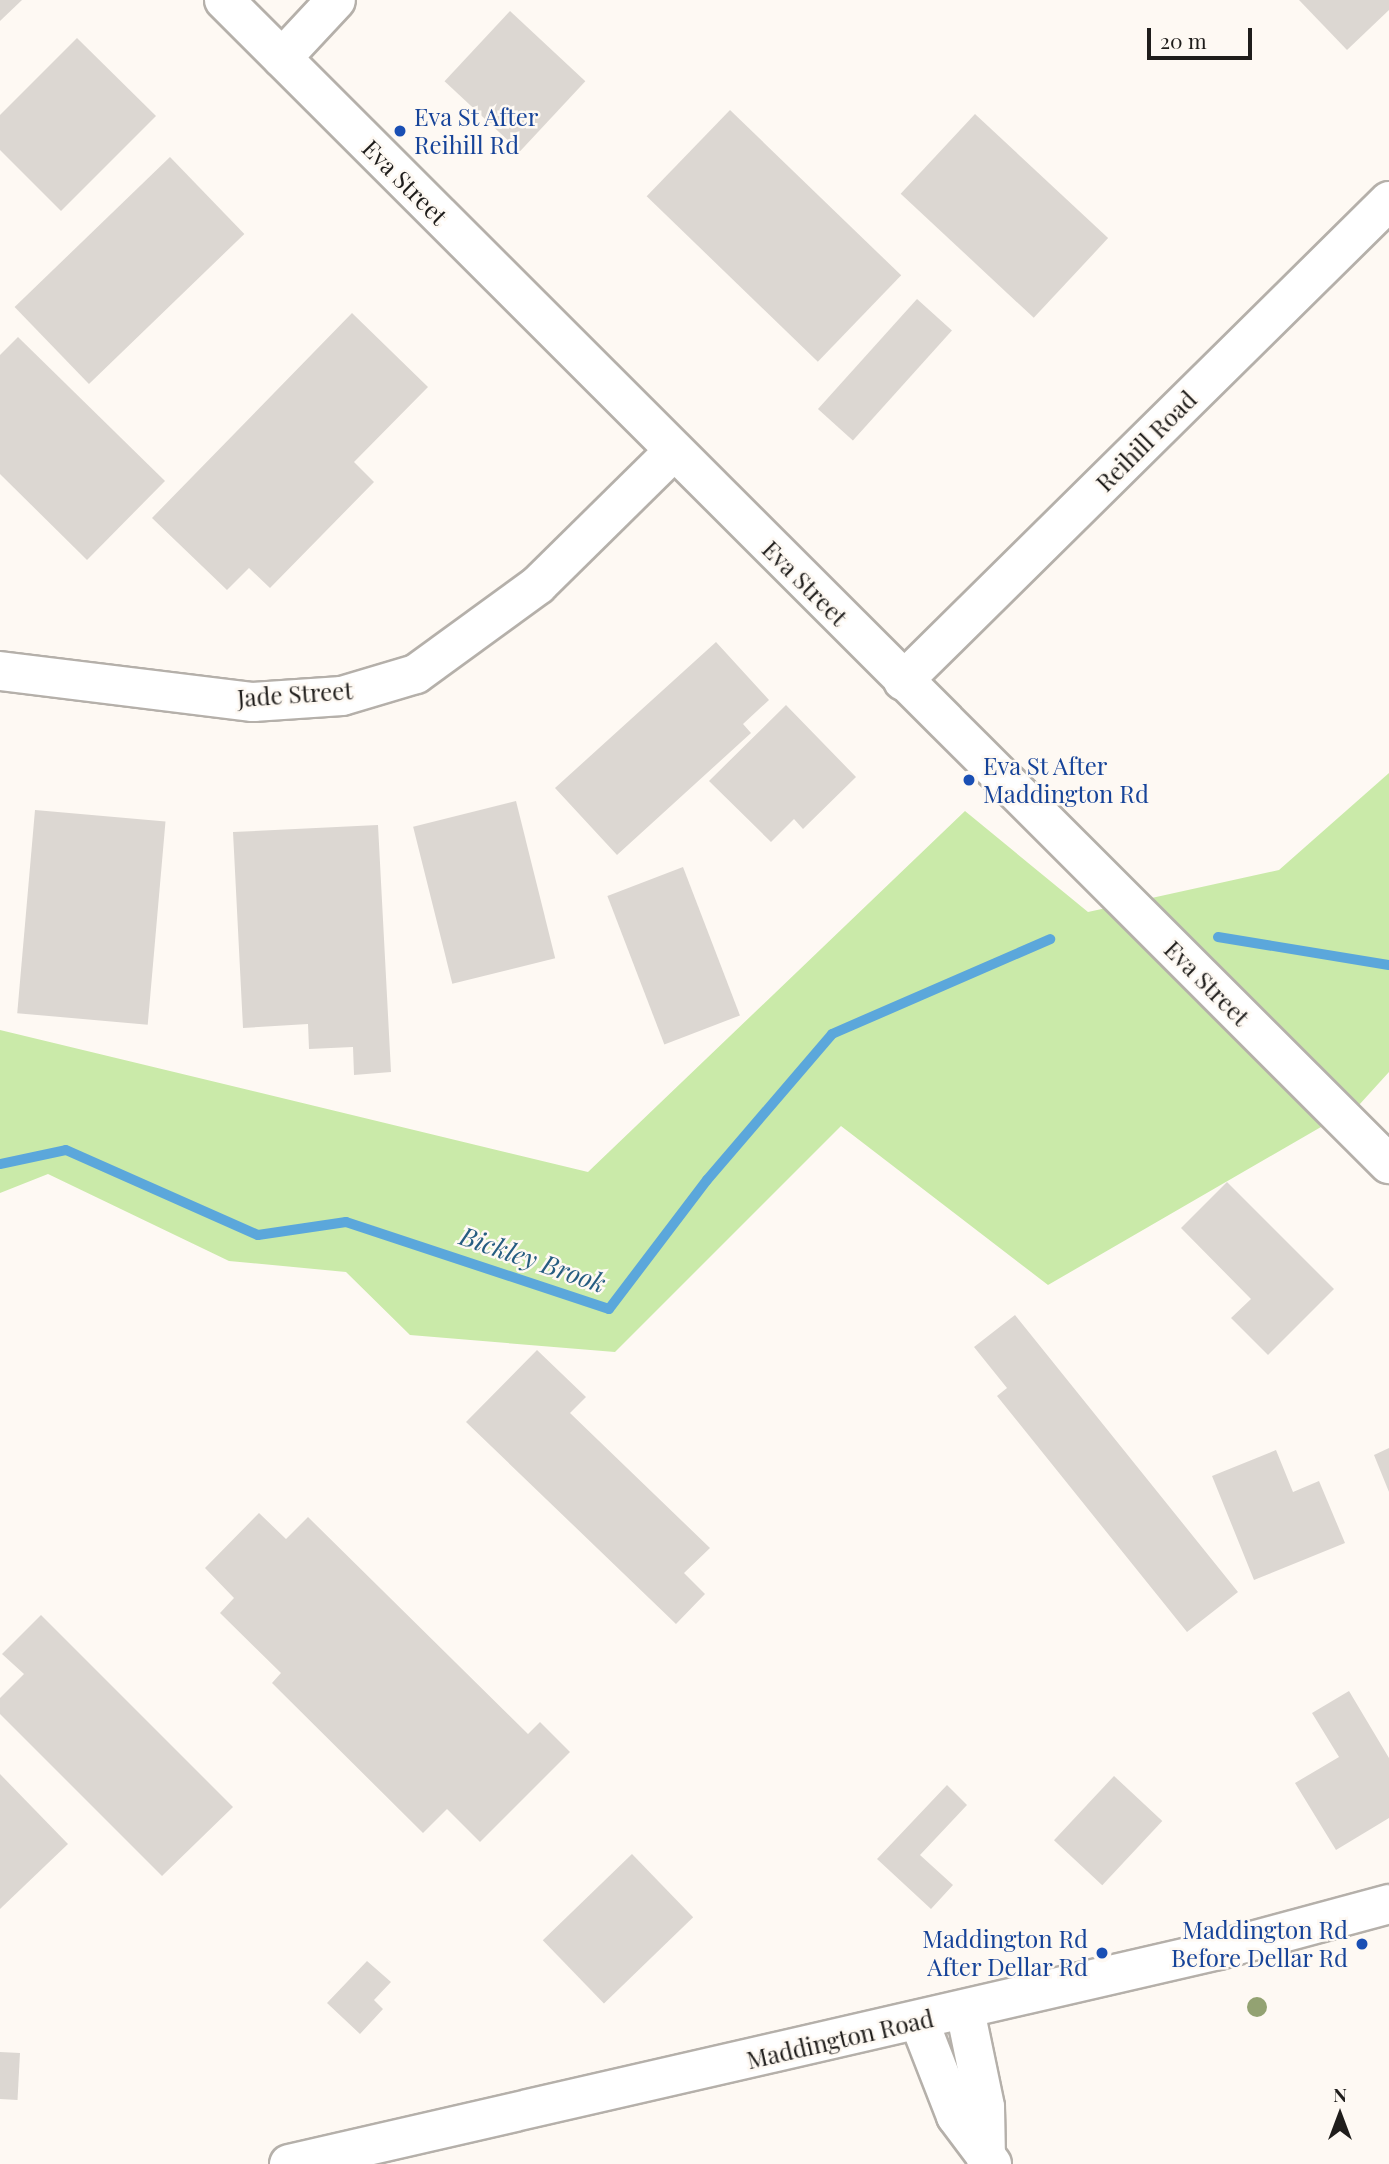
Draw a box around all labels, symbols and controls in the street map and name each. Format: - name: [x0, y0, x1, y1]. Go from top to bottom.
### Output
- scale bar: [1151, 14, 1256, 58]
- text: 20 m: [1160, 26, 1207, 54]
- place label: Eva St After Reihill Rd: [414, 103, 540, 159]
- marker: Eva St After Reihill Rd: [392, 123, 408, 139]
- street label: Eva Street: [356, 133, 454, 231]
- street label: Reihill Road: [1090, 385, 1202, 497]
- street label: Eva Street: [756, 534, 854, 632]
- street label: Jade Street: [236, 676, 354, 712]
- place label: Eva St After Maddington Rd: [983, 752, 1149, 808]
- marker: Eva St After Maddington Rd: [961, 772, 977, 788]
- street label: Eva Street: [1158, 934, 1256, 1032]
- water label: Bickley Brook: [456, 1219, 610, 1299]
- place label: Maddington Rd Before Dellar Rd: [1171, 1916, 1348, 1972]
- place label: Maddington Rd After Dellar Rd: [922, 1925, 1088, 1981]
- marker: Maddington Rd Before Dellar Rd: [1354, 1936, 1370, 1952]
- marker: Maddington Rd After Dellar Rd: [1094, 1945, 1110, 1961]
- street label: Maddington Road: [744, 2003, 936, 2075]
- north arrow: [1305, 2080, 1375, 2150]
- text: N: [1333, 2081, 1347, 2107]

